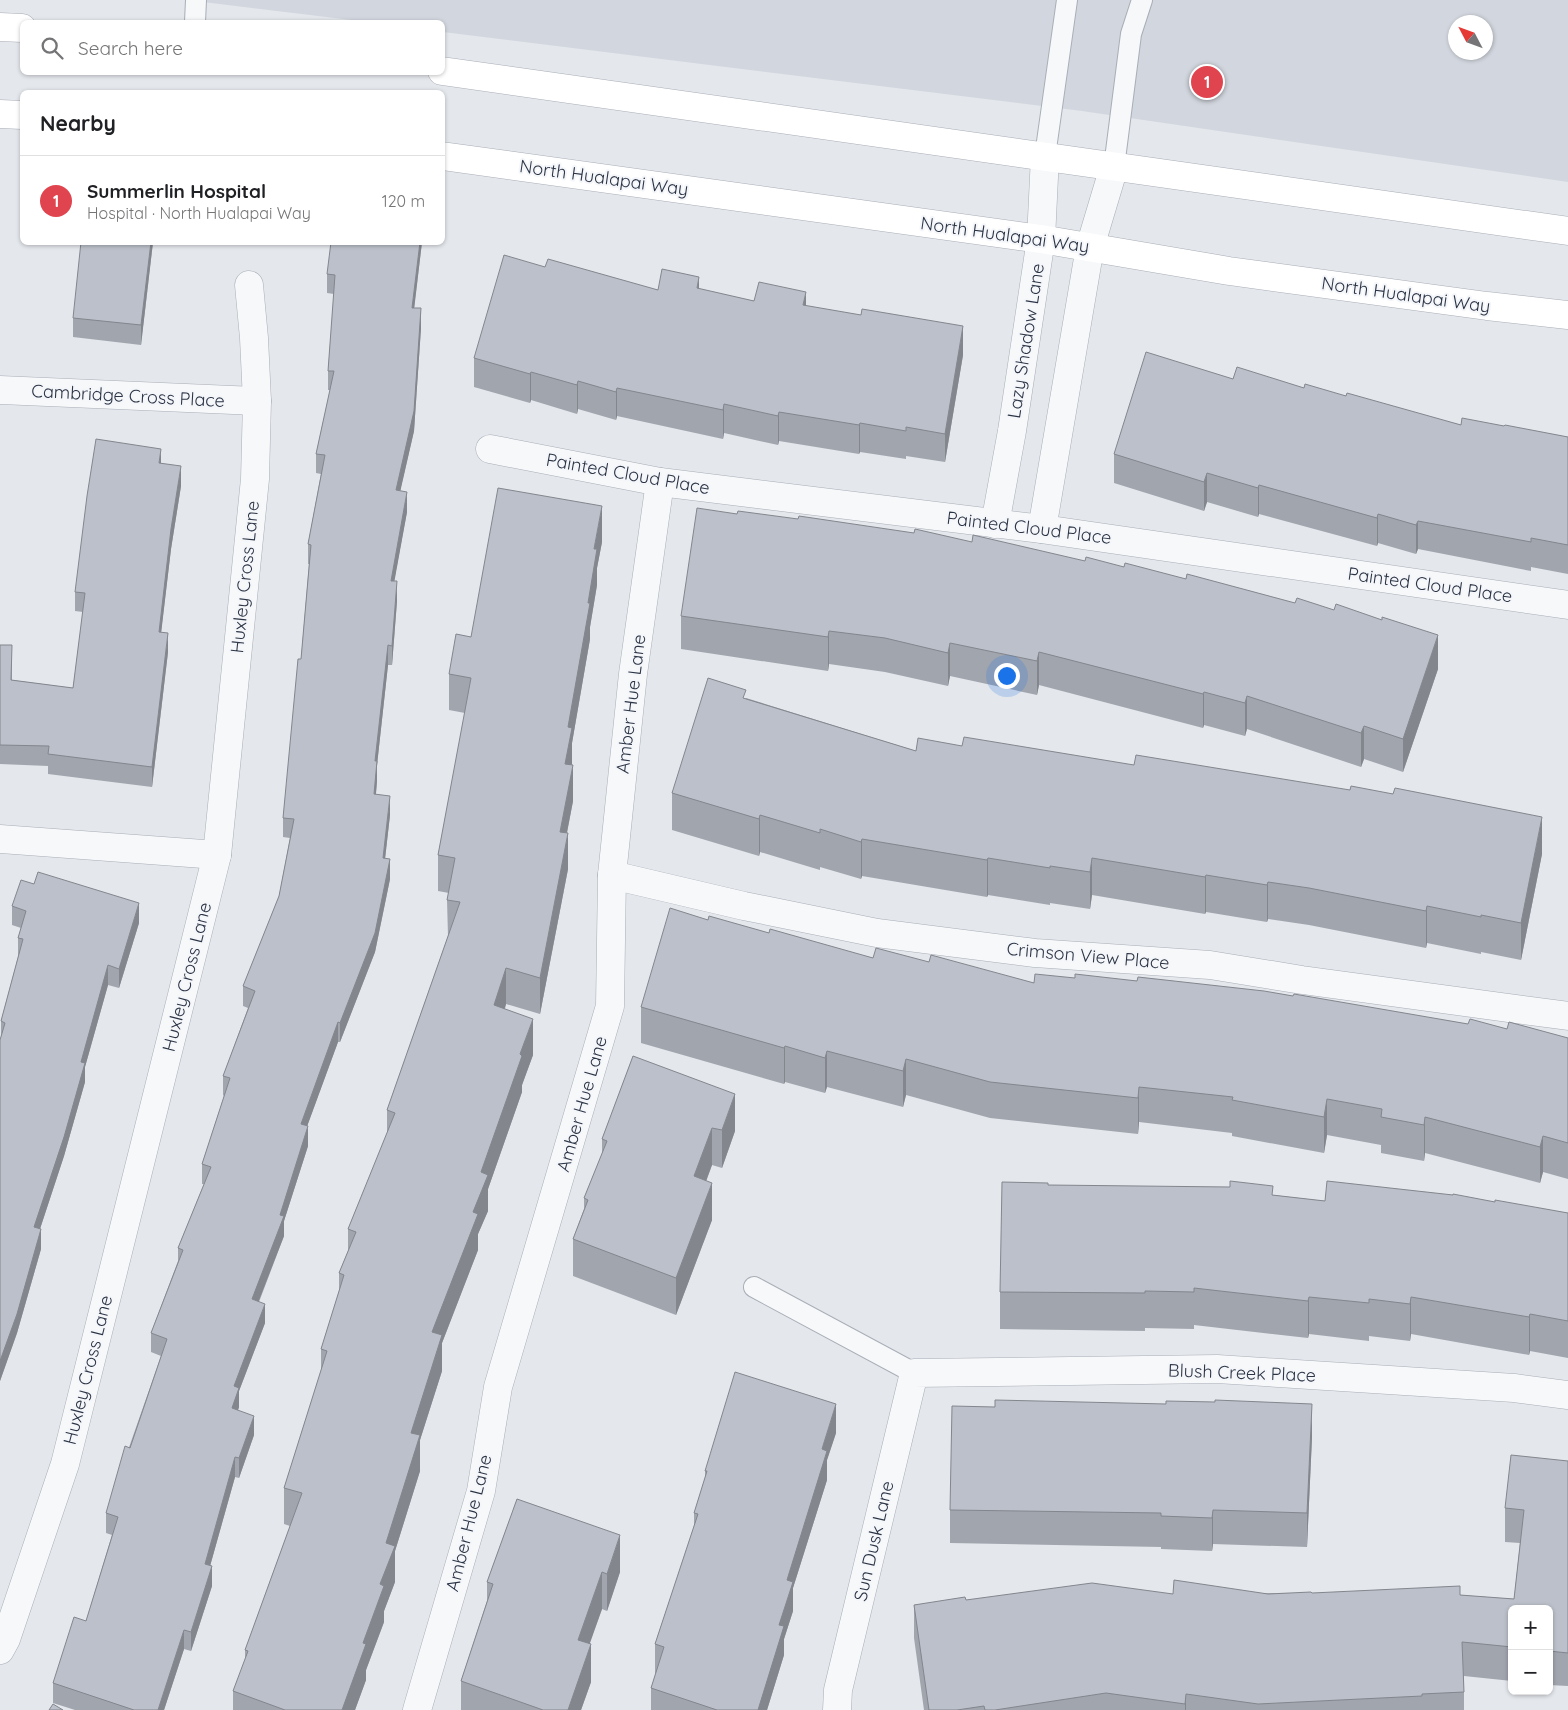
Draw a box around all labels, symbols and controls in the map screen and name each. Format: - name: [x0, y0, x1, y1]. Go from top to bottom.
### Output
- north arrow: [1448, 15, 1493, 60]
- search box: [20, 20, 445, 75]
- icon: search: [38, 34, 66, 62]
- text: Search here: [78, 36, 183, 60]
- pin: 1: [1191, 63, 1223, 101]
- text: Nearby: [40, 110, 116, 136]
- street label: North Hualapai Way: [518, 154, 690, 201]
- text: Summerlin Hospital: [87, 179, 266, 203]
- text: 1: [53, 191, 59, 211]
- text: 120 m: [382, 191, 425, 211]
- text: Hospital · North Hualapai Way: [87, 203, 311, 223]
- street label: North Hualapai Way: [919, 211, 1091, 258]
- street label: Lazy Shadow Lane: [1002, 262, 1049, 420]
- street label: North Hualapai Way: [1320, 271, 1492, 318]
- street label: Cambridge Cross Place: [31, 379, 225, 412]
- street label: Painted Cloud Place: [544, 448, 712, 499]
- street label: Huxley Cross Lane: [225, 500, 264, 654]
- street label: Painted Cloud Place: [945, 506, 1113, 549]
- street label: Painted Cloud Place: [1346, 562, 1514, 607]
- street label: Amber Hue Lane: [611, 633, 650, 775]
- your location: [994, 663, 1020, 689]
- street label: Huxley Cross Lane: [157, 900, 216, 1054]
- street label: Crimson View Place: [1006, 937, 1170, 974]
- street label: Amber Hue Lane: [551, 1033, 612, 1174]
- street label: Huxley Cross Lane: [58, 1293, 117, 1447]
- street label: Blush Creek Place: [1168, 1358, 1316, 1387]
- street label: Amber Hue Lane: [440, 1452, 497, 1594]
- street label: Sun Dusk Lane: [848, 1478, 899, 1603]
- map controls: [1508, 1605, 1553, 1695]
- button: +: [1508, 1605, 1553, 1650]
- button: −: [1508, 1650, 1553, 1695]

